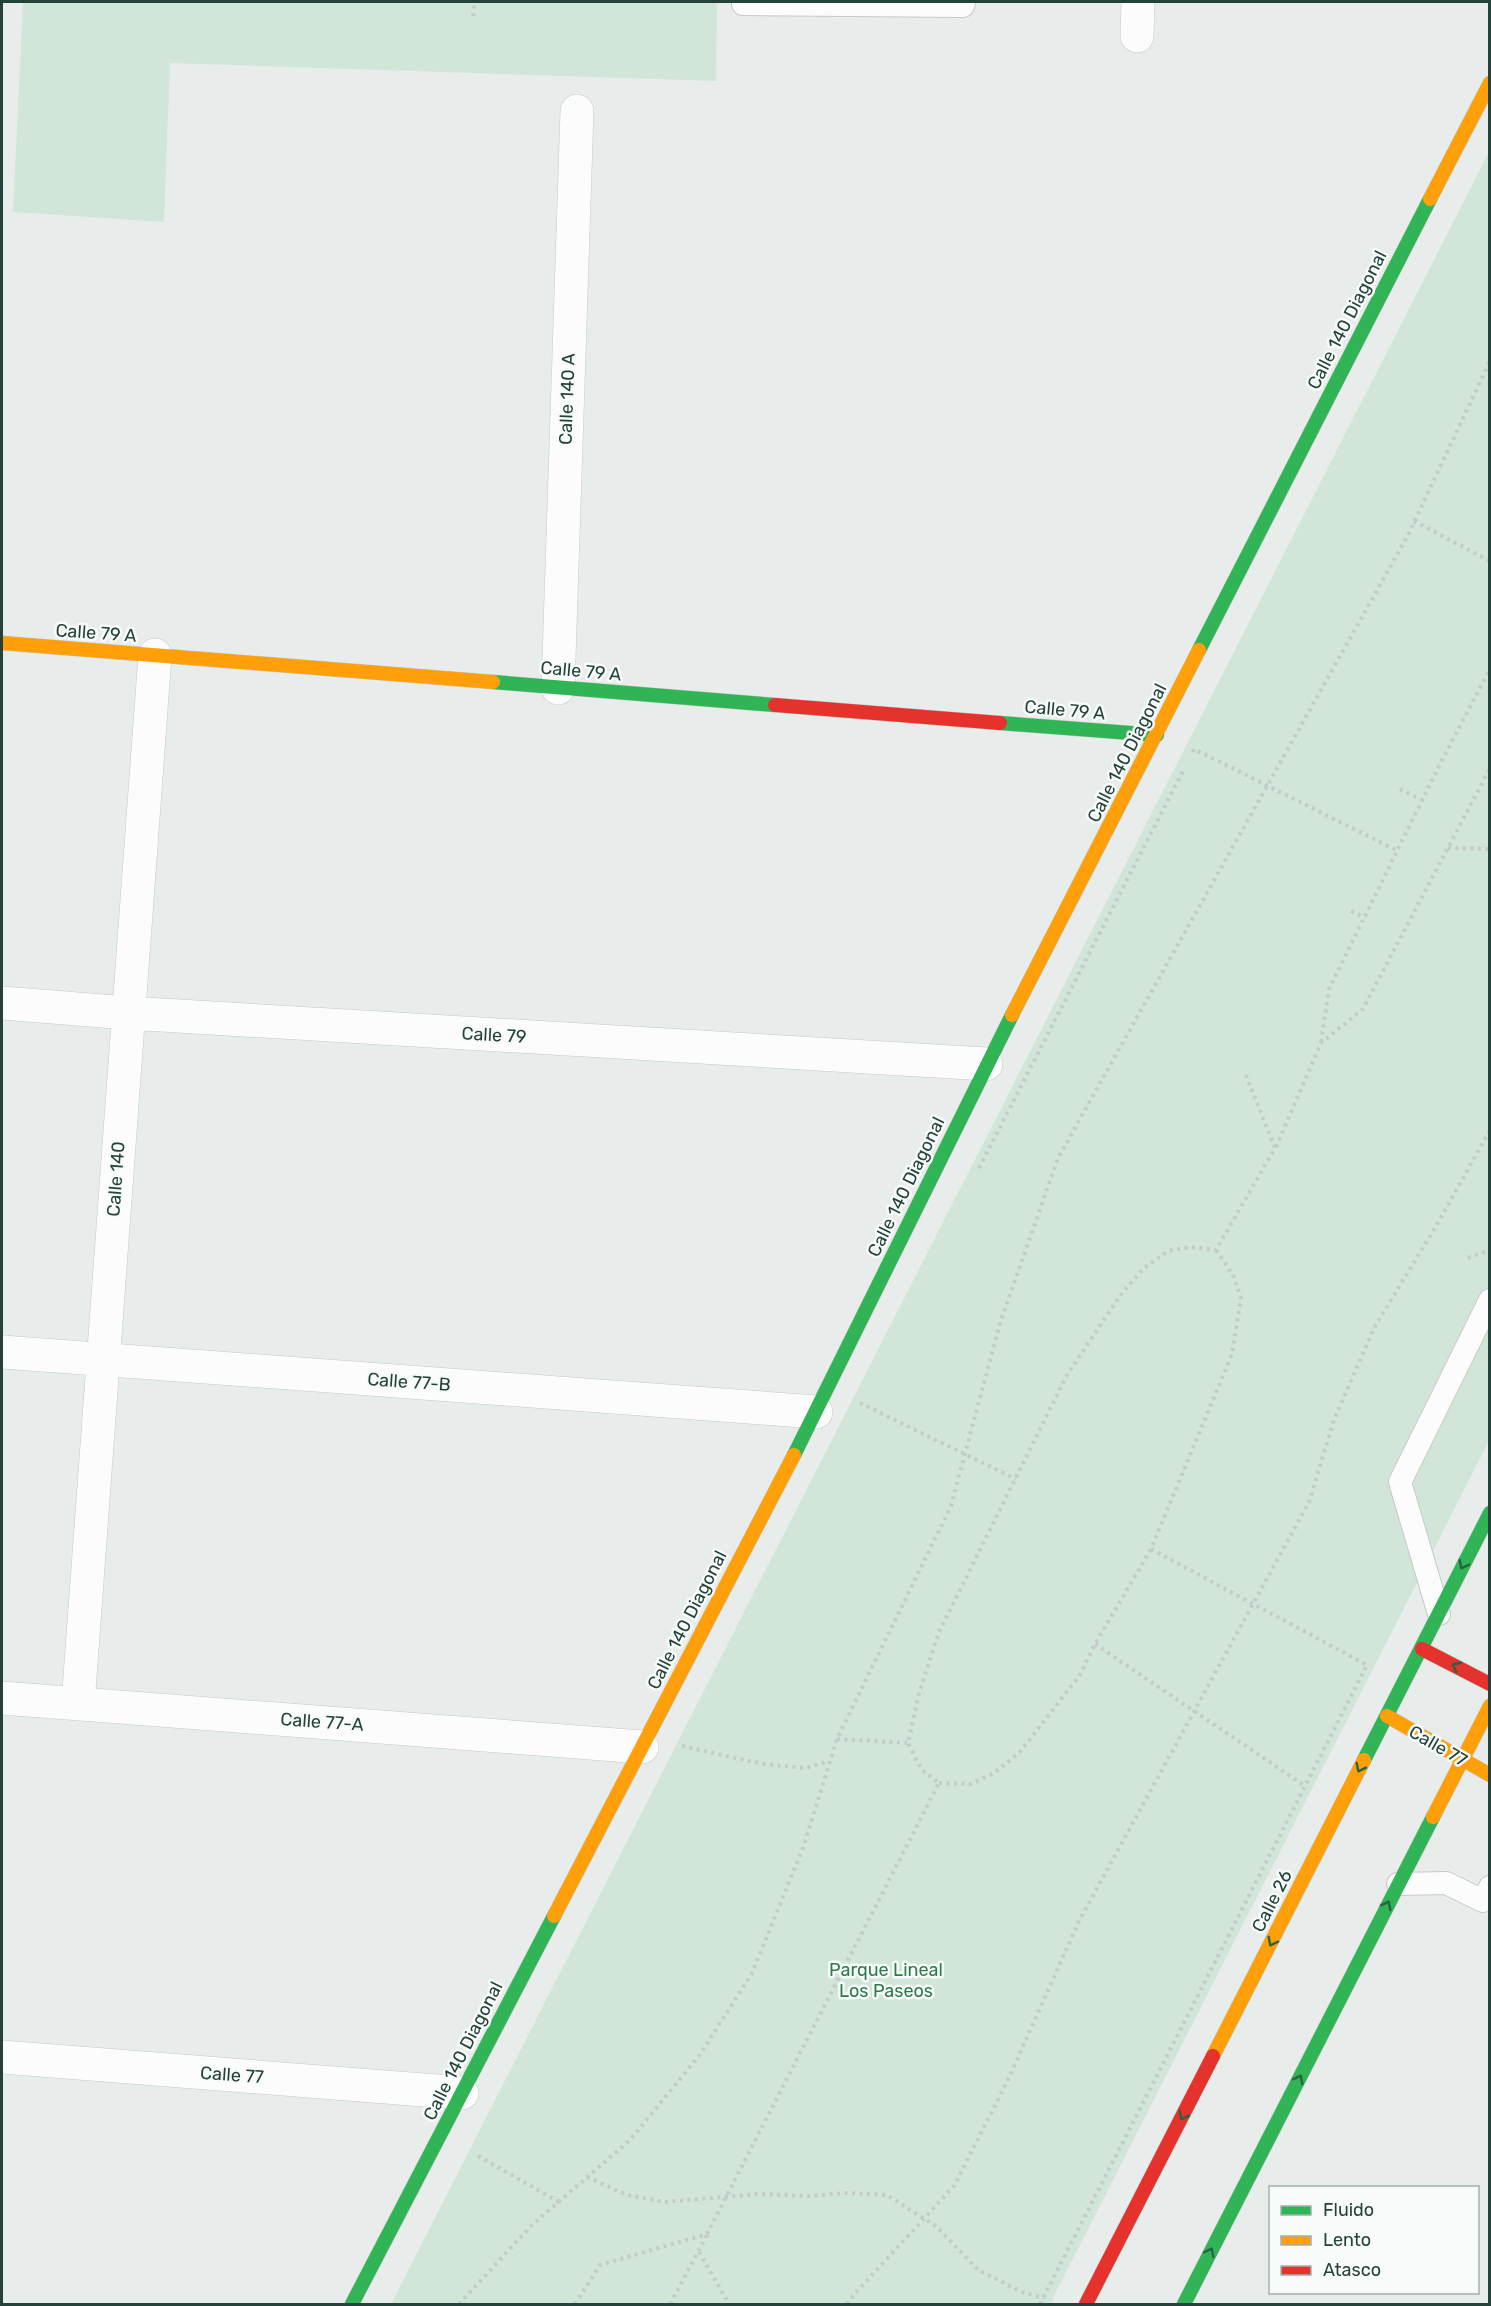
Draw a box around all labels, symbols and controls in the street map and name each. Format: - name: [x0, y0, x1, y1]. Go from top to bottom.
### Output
- street label: Calle 140 Diagonal: [1302, 247, 1392, 393]
- street label: Calle 140 A: [554, 353, 580, 445]
- street label: Calle 79 A: [55, 619, 137, 647]
- street label: Calle 79 A: [540, 657, 622, 685]
- street label: Calle 140 Diagonal: [1082, 680, 1172, 826]
- street label: Calle 79 A: [1024, 696, 1106, 724]
- street label: Calle 79: [461, 1022, 527, 1048]
- street label: Calle 140 Diagonal: [863, 1113, 949, 1261]
- street label: Calle 140: [102, 1141, 130, 1217]
- street label: Calle 77-B: [367, 1368, 451, 1396]
- street label: Calle 140 Diagonal: [642, 1547, 732, 1693]
- one-way arrow: [1459, 1559, 1470, 1570]
- one-way arrow: [1451, 1662, 1462, 1674]
- street label: Calle 77-A: [280, 1708, 364, 1736]
- street label: Calle 77: [1405, 1721, 1471, 1771]
- one-way arrow: [1356, 1762, 1368, 1773]
- street label: Calle 26: [1247, 1866, 1297, 1936]
- one-way arrow: [1380, 1900, 1391, 1911]
- one-way arrow: [1267, 1936, 1279, 1947]
- park label: Parque Lineal Los Paseos: [829, 1959, 943, 2002]
- street label: Calle 140 Diagonal: [418, 1978, 508, 2124]
- street label: Calle 77: [199, 2062, 265, 2088]
- one-way arrow: [1291, 2074, 1303, 2085]
- one-way arrow: [1179, 2109, 1190, 2120]
- legend: [1269, 2186, 1479, 2294]
- text: Fluido: [1323, 2199, 1374, 2221]
- text: Lento: [1323, 2229, 1371, 2251]
- one-way arrow: [1203, 2248, 1214, 2259]
- text: Atasco: [1323, 2259, 1381, 2281]

